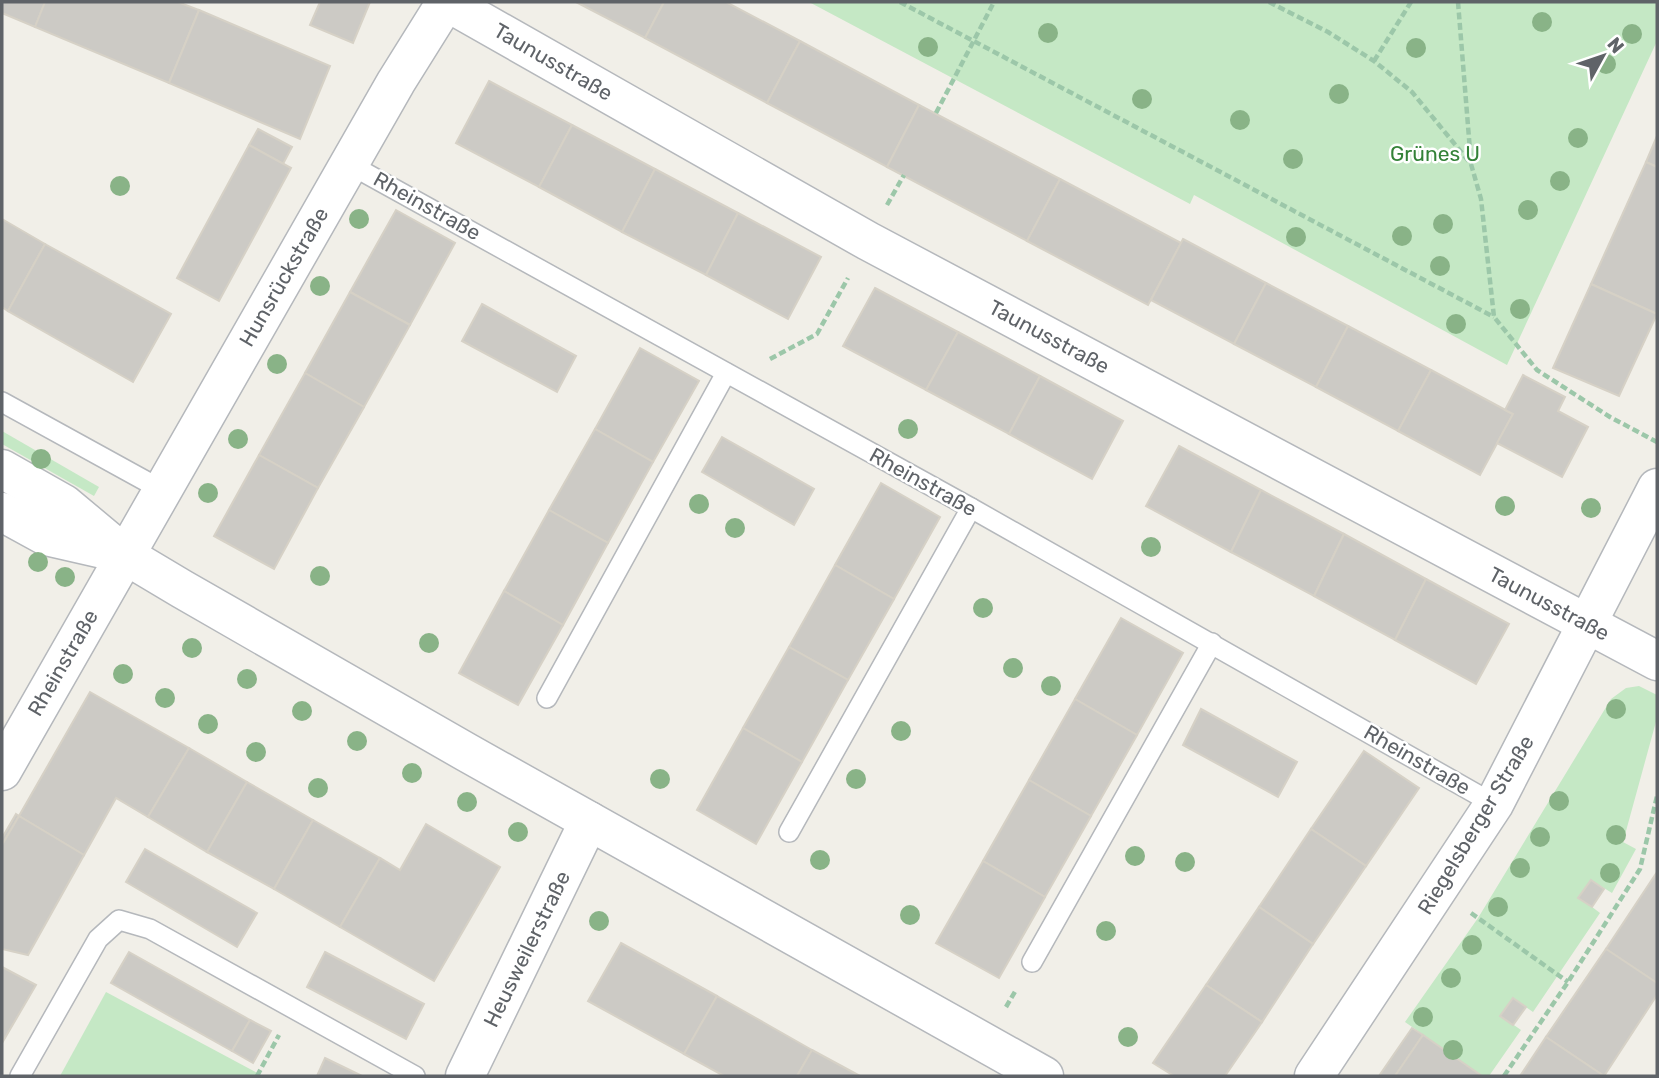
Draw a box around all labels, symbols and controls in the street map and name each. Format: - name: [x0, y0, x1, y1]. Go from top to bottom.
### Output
- street label: Taunusstraße: [489, 17, 617, 106]
- north arrow: [1568, 21, 1638, 91]
- text: N: [1602, 33, 1629, 58]
- park label: Grünes U: [1390, 141, 1480, 166]
- street label: Rheinstraße: [369, 166, 485, 245]
- street label: Hunsrückstraße: [234, 203, 333, 351]
- street label: Taunusstraße: [985, 294, 1114, 379]
- street label: Rheinstraße: [865, 442, 981, 521]
- street label: Taunusstraße: [1485, 561, 1614, 646]
- street label: Rheinstraße: [22, 605, 103, 720]
- street label: Rheinstraße: [1360, 719, 1475, 800]
- street label: Riegelsberger Straße: [1412, 731, 1539, 919]
- street label: Heusweilerstraße: [478, 867, 575, 1031]

